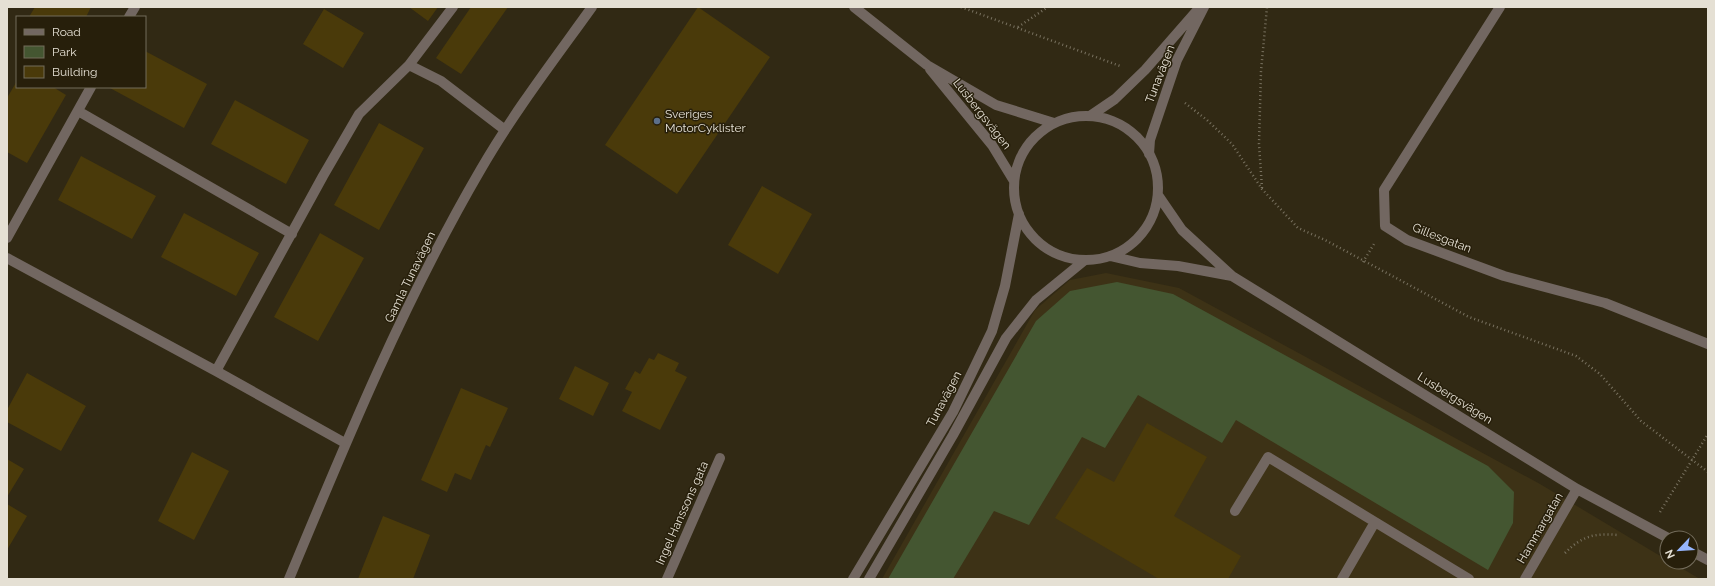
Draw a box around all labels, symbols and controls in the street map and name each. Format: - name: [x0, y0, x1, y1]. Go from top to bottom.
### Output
- legend: [16, 16, 146, 88]
- text: Road: [52, 25, 81, 39]
- street label: Tunavägen: [1143, 43, 1177, 105]
- text: Park: [52, 45, 77, 59]
- text: Building: [52, 65, 98, 79]
- street label: Lusbergsvägen: [950, 76, 1014, 152]
- place label: Sveriges MotorCyklister: [665, 107, 746, 135]
- marker: Sveriges MotorCyklister: [652, 116, 662, 126]
- street label: Gillesgatan: [1411, 220, 1473, 256]
- street label: Gamla Tunavägen: [382, 229, 438, 325]
- street label: Tunavägen: [923, 369, 965, 429]
- street label: Lusbergsvägen: [1415, 369, 1495, 427]
- street label: Ingel Hanssons gata: [653, 459, 711, 567]
- street label: Hammargatan: [1514, 490, 1566, 566]
- north arrow: [1659, 530, 1699, 570]
- text: N: [1663, 547, 1678, 561]

